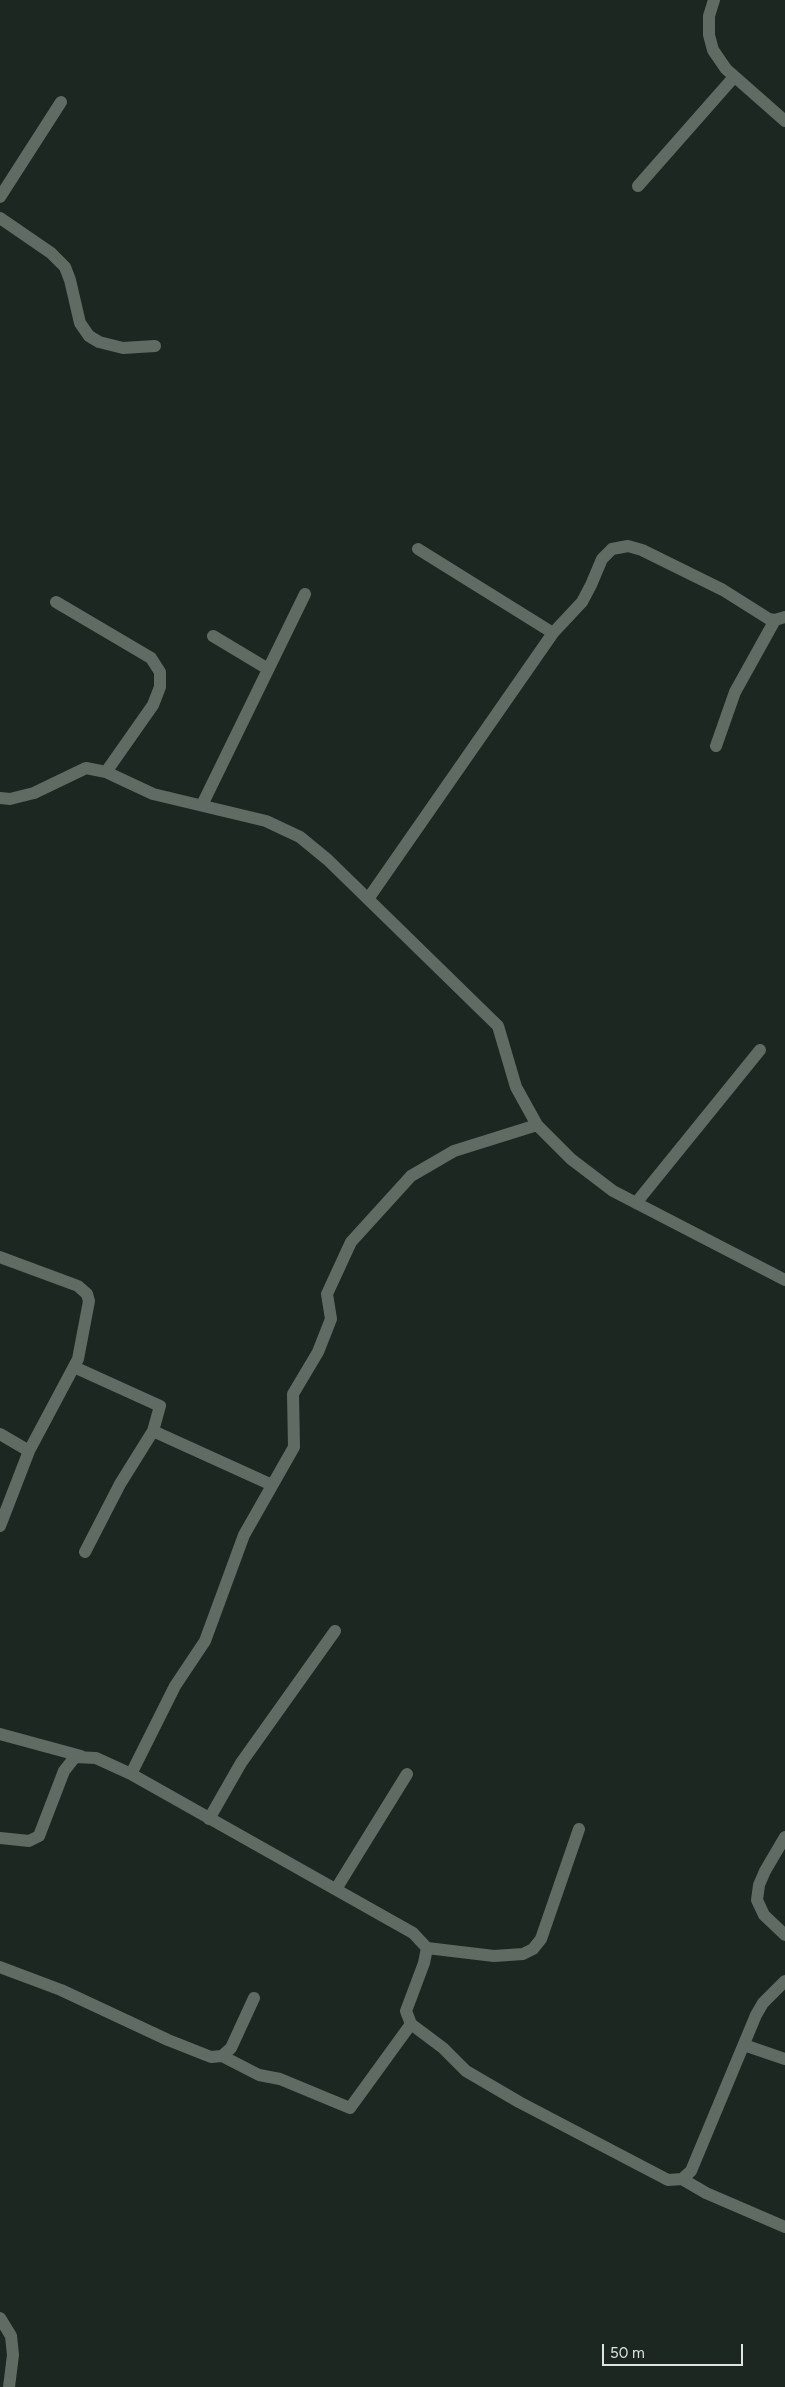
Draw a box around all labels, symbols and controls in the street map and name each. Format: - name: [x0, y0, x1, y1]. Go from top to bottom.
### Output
- scale bar: [605, 2334, 746, 2366]
- text: 50 m: [610, 2344, 645, 2362]

